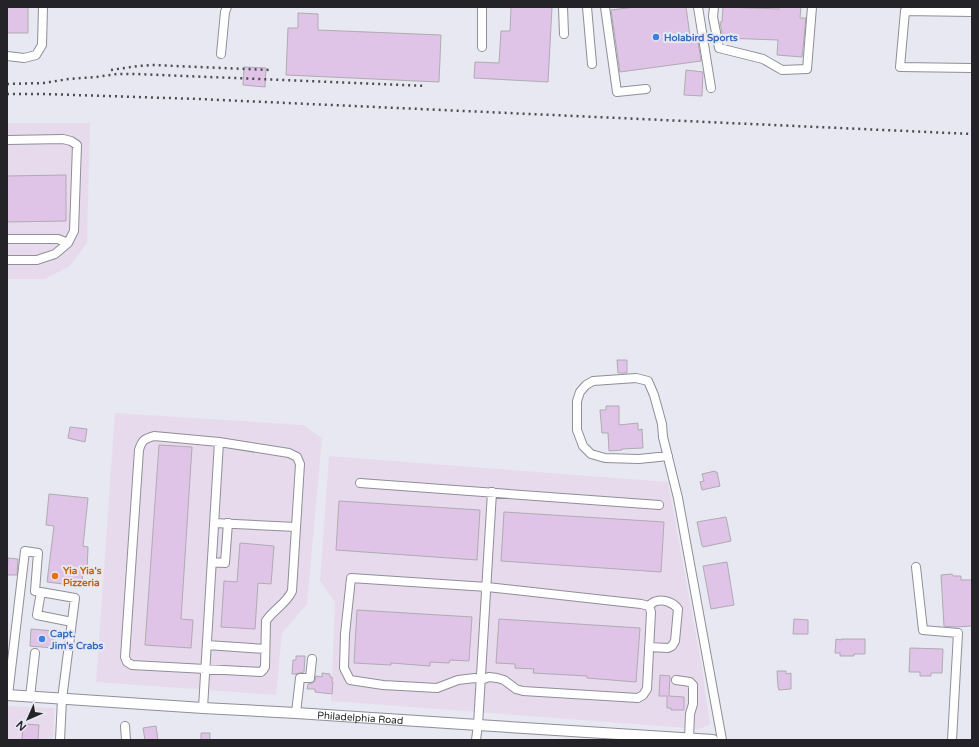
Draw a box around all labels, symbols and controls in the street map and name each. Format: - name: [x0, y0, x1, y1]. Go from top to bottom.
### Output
- marker: Holabird Sports: [651, 32, 661, 42]
- place label: Holabird Sports: [664, 32, 738, 44]
- place label: Yia Yia's Pizzeria: [63, 565, 102, 589]
- marker: Yia Yia's Pizzeria: [50, 571, 60, 581]
- place label: Capt. Jim's Crabs: [49, 628, 104, 652]
- marker: Capt. Jim's Crabs: [37, 634, 47, 644]
- north arrow: [8, 699, 48, 739]
- street label: Philadelphia Road: [317, 709, 404, 727]
- text: N: [14, 718, 29, 733]

